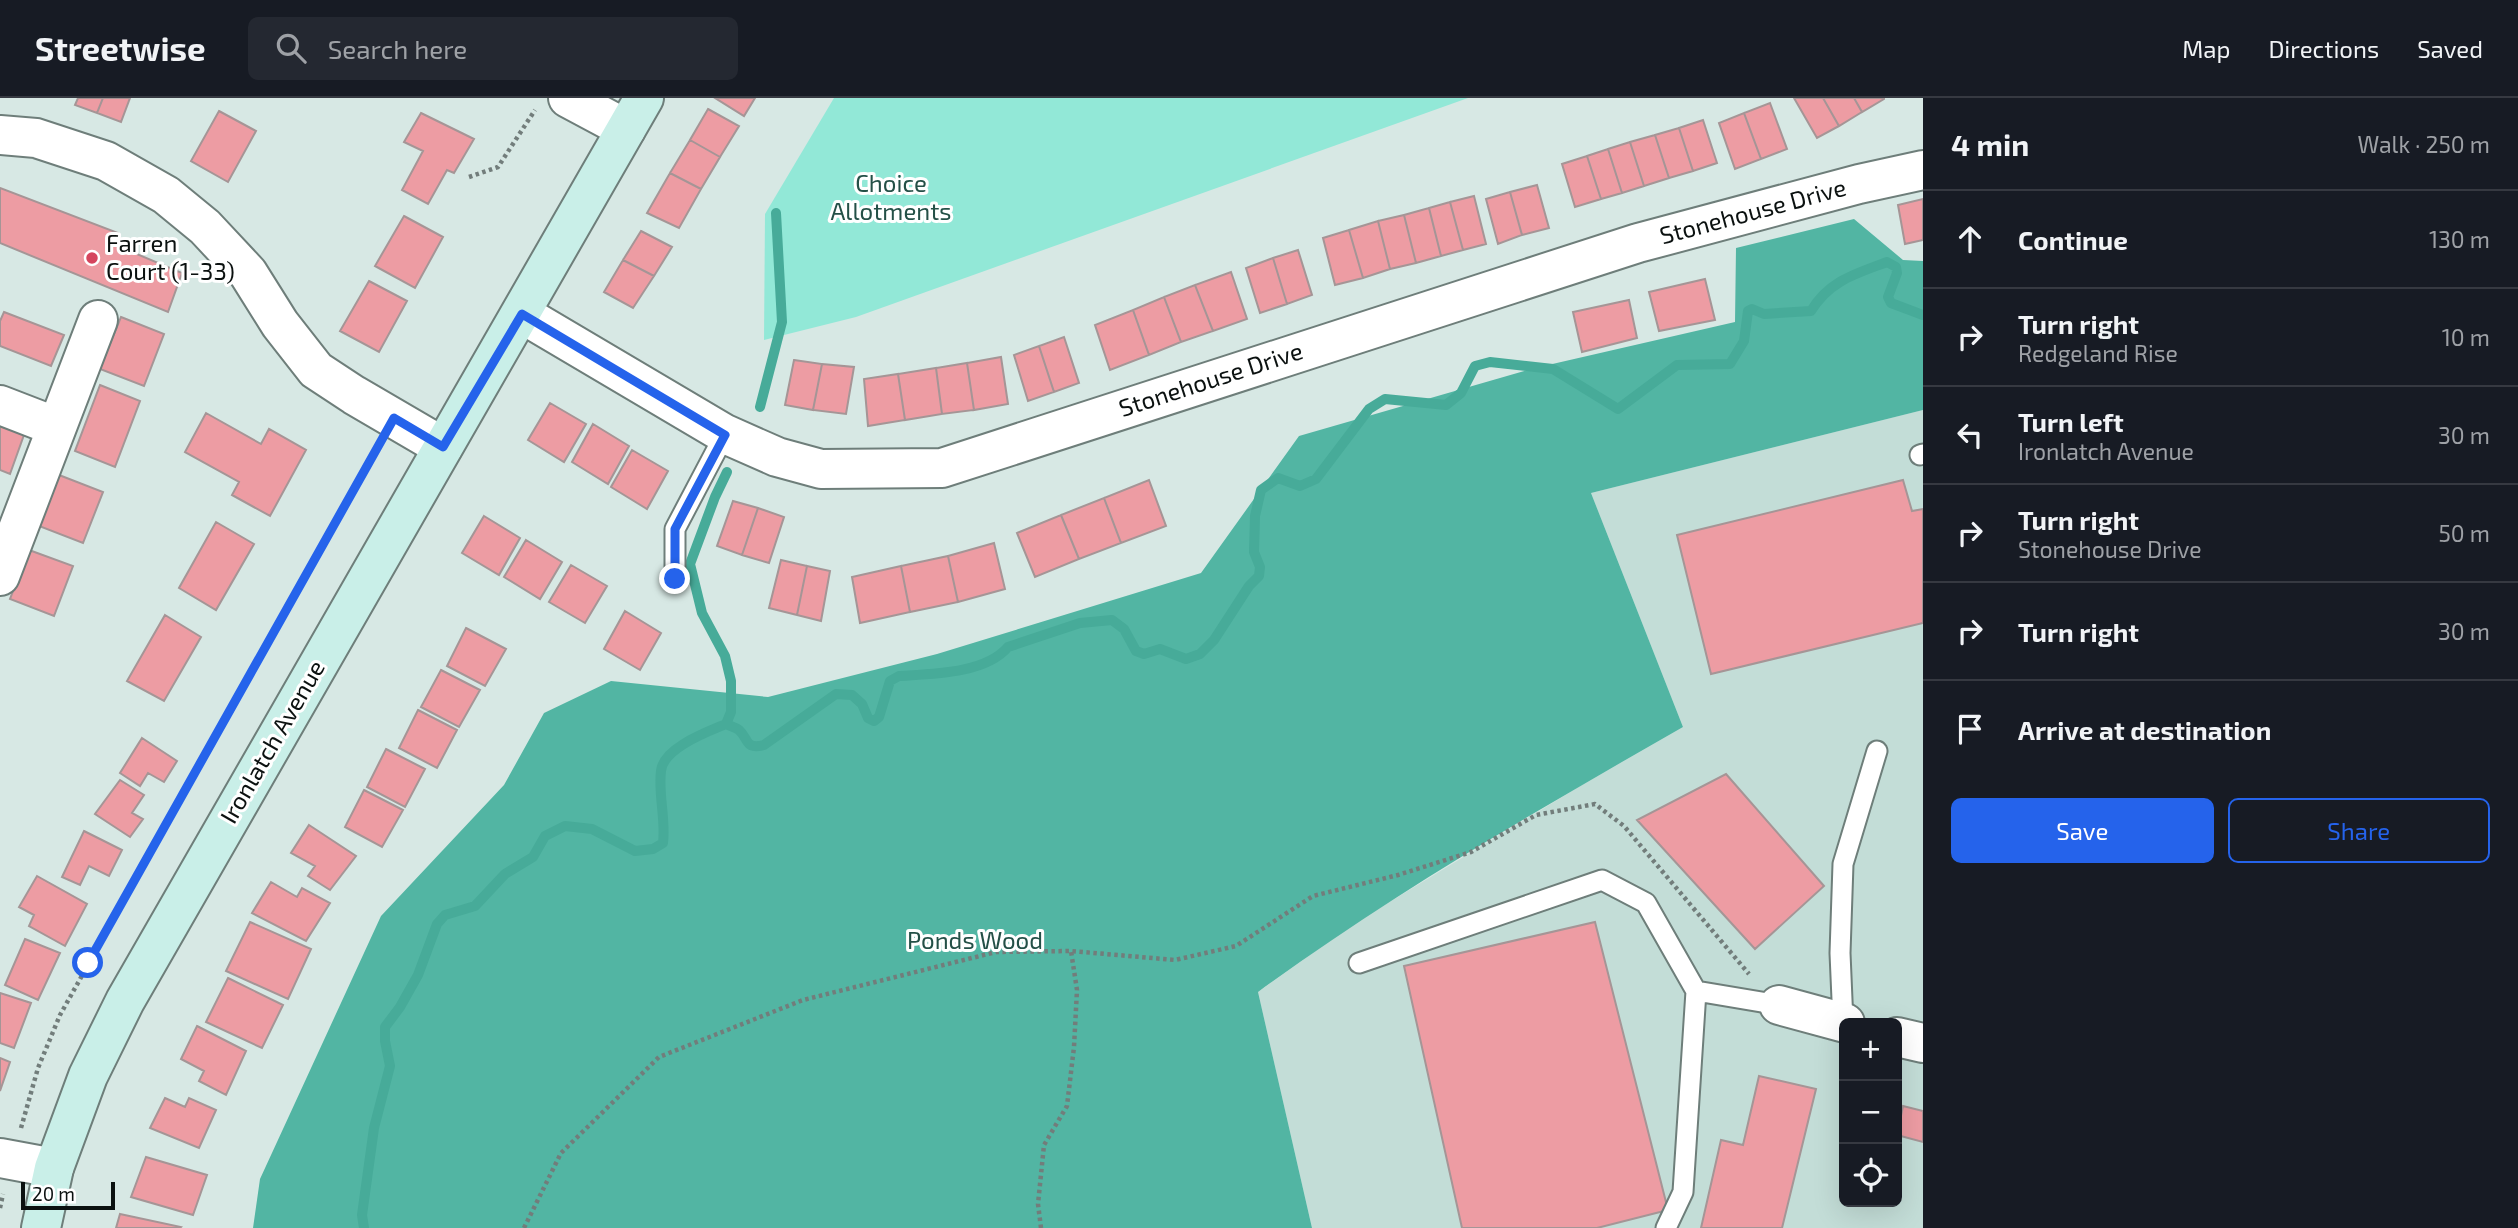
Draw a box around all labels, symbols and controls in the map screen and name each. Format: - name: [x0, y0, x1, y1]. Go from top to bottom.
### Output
- search box: [248, 17, 738, 80]
- text: Streetwise: [35, 28, 206, 68]
- icon: search: [272, 29, 310, 67]
- text: Search here: [328, 33, 467, 64]
- text: Map: [2182, 34, 2230, 63]
- text: Directions: [2268, 34, 2379, 63]
- text: Saved: [2417, 34, 2483, 63]
- text: 4 min: [1951, 126, 2029, 162]
- text: Walk · 250 m: [2357, 130, 2490, 158]
- park label: Choice Allotments: [830, 168, 952, 225]
- street label: Stonehouse Drive: [1656, 172, 1849, 249]
- icon: ahead: [1951, 220, 1989, 258]
- text: Continue: [2018, 224, 2128, 255]
- text: 130 m: [2429, 225, 2490, 253]
- place label: Farren Court (1-33): [106, 228, 235, 285]
- marker: Farren Court (1-33): [84, 250, 100, 266]
- text: Turn right: [2018, 308, 2139, 339]
- icon: right: [1951, 318, 1989, 356]
- text: 10 m: [2442, 323, 2490, 351]
- street label: Stonehouse Drive: [1115, 335, 1306, 422]
- text: Redgeland Rise: [2018, 339, 2178, 367]
- text: Turn left: [2018, 406, 2124, 437]
- icon: left: [1951, 416, 1989, 454]
- text: 30 m: [2438, 421, 2490, 449]
- text: Ironlatch Avenue: [2018, 437, 2194, 465]
- text: Turn right: [2018, 504, 2139, 535]
- icon: right: [1951, 514, 1989, 552]
- text: 50 m: [2439, 519, 2490, 547]
- text: Stonehouse Drive: [2018, 535, 2202, 563]
- route end: [659, 563, 690, 594]
- icon: right: [1951, 612, 1989, 650]
- text: Turn right: [2018, 616, 2139, 647]
- text: 30 m: [2438, 617, 2490, 645]
- street label: Ironlatch Avenue: [213, 655, 330, 828]
- icon: arrive: [1951, 710, 1989, 748]
- text: Arrive at destination: [2018, 714, 2271, 745]
- button: Save: [1951, 798, 2214, 863]
- button: Share: [2228, 798, 2490, 863]
- park label: Ponds Wood: [907, 925, 1043, 954]
- route start: [72, 947, 103, 978]
- map controls: [1839, 1018, 1902, 1207]
- button: +: [1839, 1018, 1902, 1081]
- button: −: [1839, 1081, 1902, 1144]
- button: locate: [1839, 1144, 1902, 1207]
- scale bar: [21, 1179, 116, 1211]
- text: 20 m: [32, 1182, 75, 1205]

